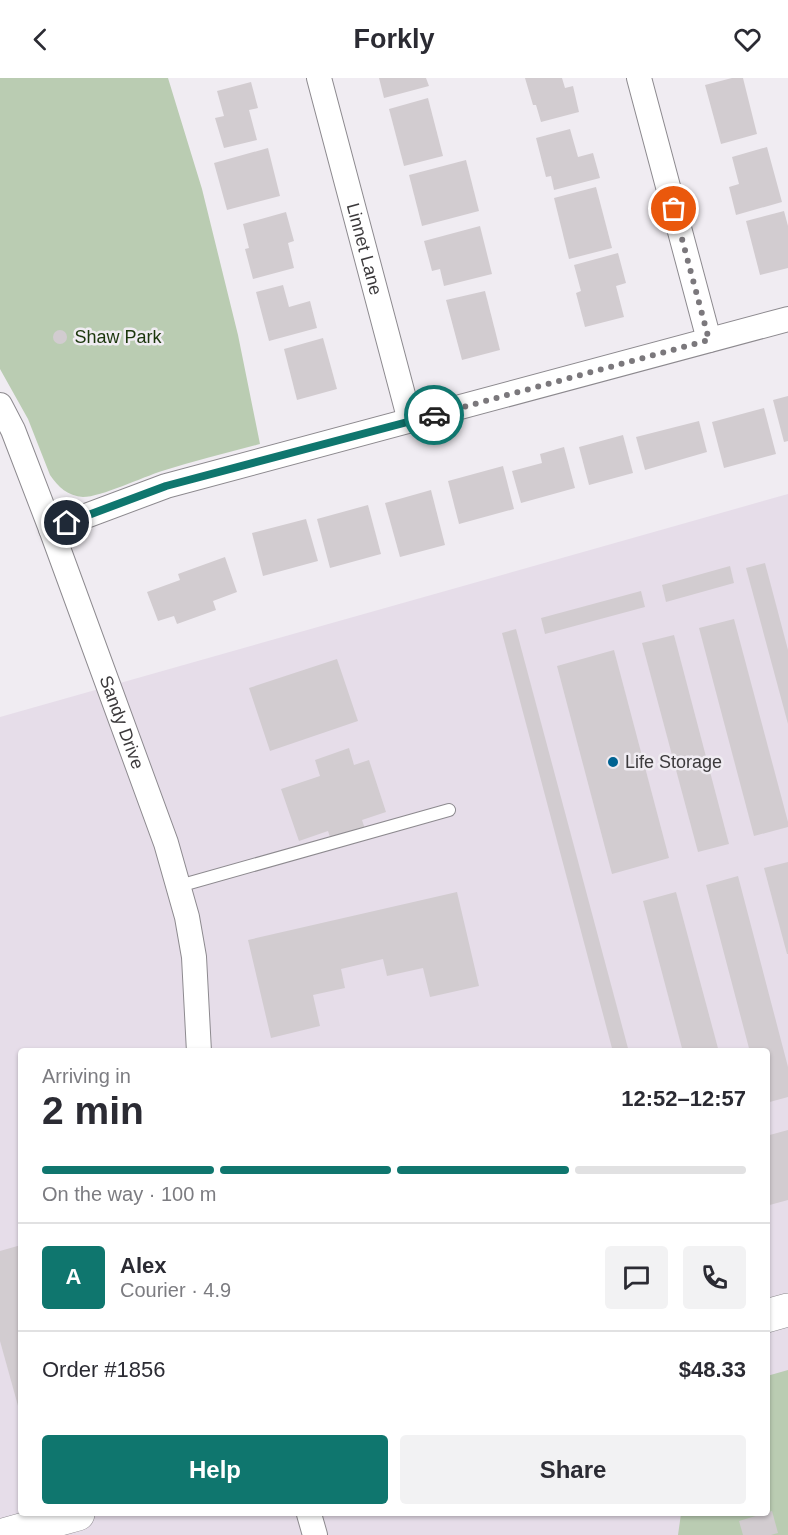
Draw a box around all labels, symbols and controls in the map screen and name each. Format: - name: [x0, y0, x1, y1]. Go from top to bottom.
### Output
- icon: back: [24, 23, 57, 56]
- icon: heart: [731, 23, 764, 56]
- text: Forkly: [353, 24, 435, 54]
- pin: [648, 183, 699, 234]
- icon: bag: [657, 192, 690, 225]
- street label: Linnet Lane: [343, 201, 386, 297]
- park label: Shaw Park: [74, 327, 163, 347]
- courier: [404, 385, 464, 445]
- icon: car: [418, 399, 451, 432]
- pin: [41, 497, 92, 548]
- icon: home: [50, 506, 83, 539]
- street label: Sandy Drive: [96, 673, 148, 772]
- place label: Life Storage: [625, 752, 722, 772]
- marker: Life Storage: [606, 755, 620, 769]
- text: Arriving in: [42, 1065, 131, 1087]
- text: 12:52–12:57: [621, 1086, 746, 1111]
- text: 2 min: [42, 1089, 144, 1132]
- text: On the way · 100 m: [42, 1183, 217, 1205]
- button: chat: [605, 1246, 668, 1309]
- button: phone: [683, 1246, 746, 1309]
- text: Alex: [120, 1253, 166, 1278]
- text: A: [66, 1264, 81, 1289]
- text: Courier · 4.9: [120, 1279, 231, 1301]
- text: Order #1856: [42, 1357, 166, 1382]
- text: $48.33: [679, 1357, 746, 1382]
- button: Help: [42, 1435, 388, 1504]
- button: Share: [400, 1435, 746, 1504]

